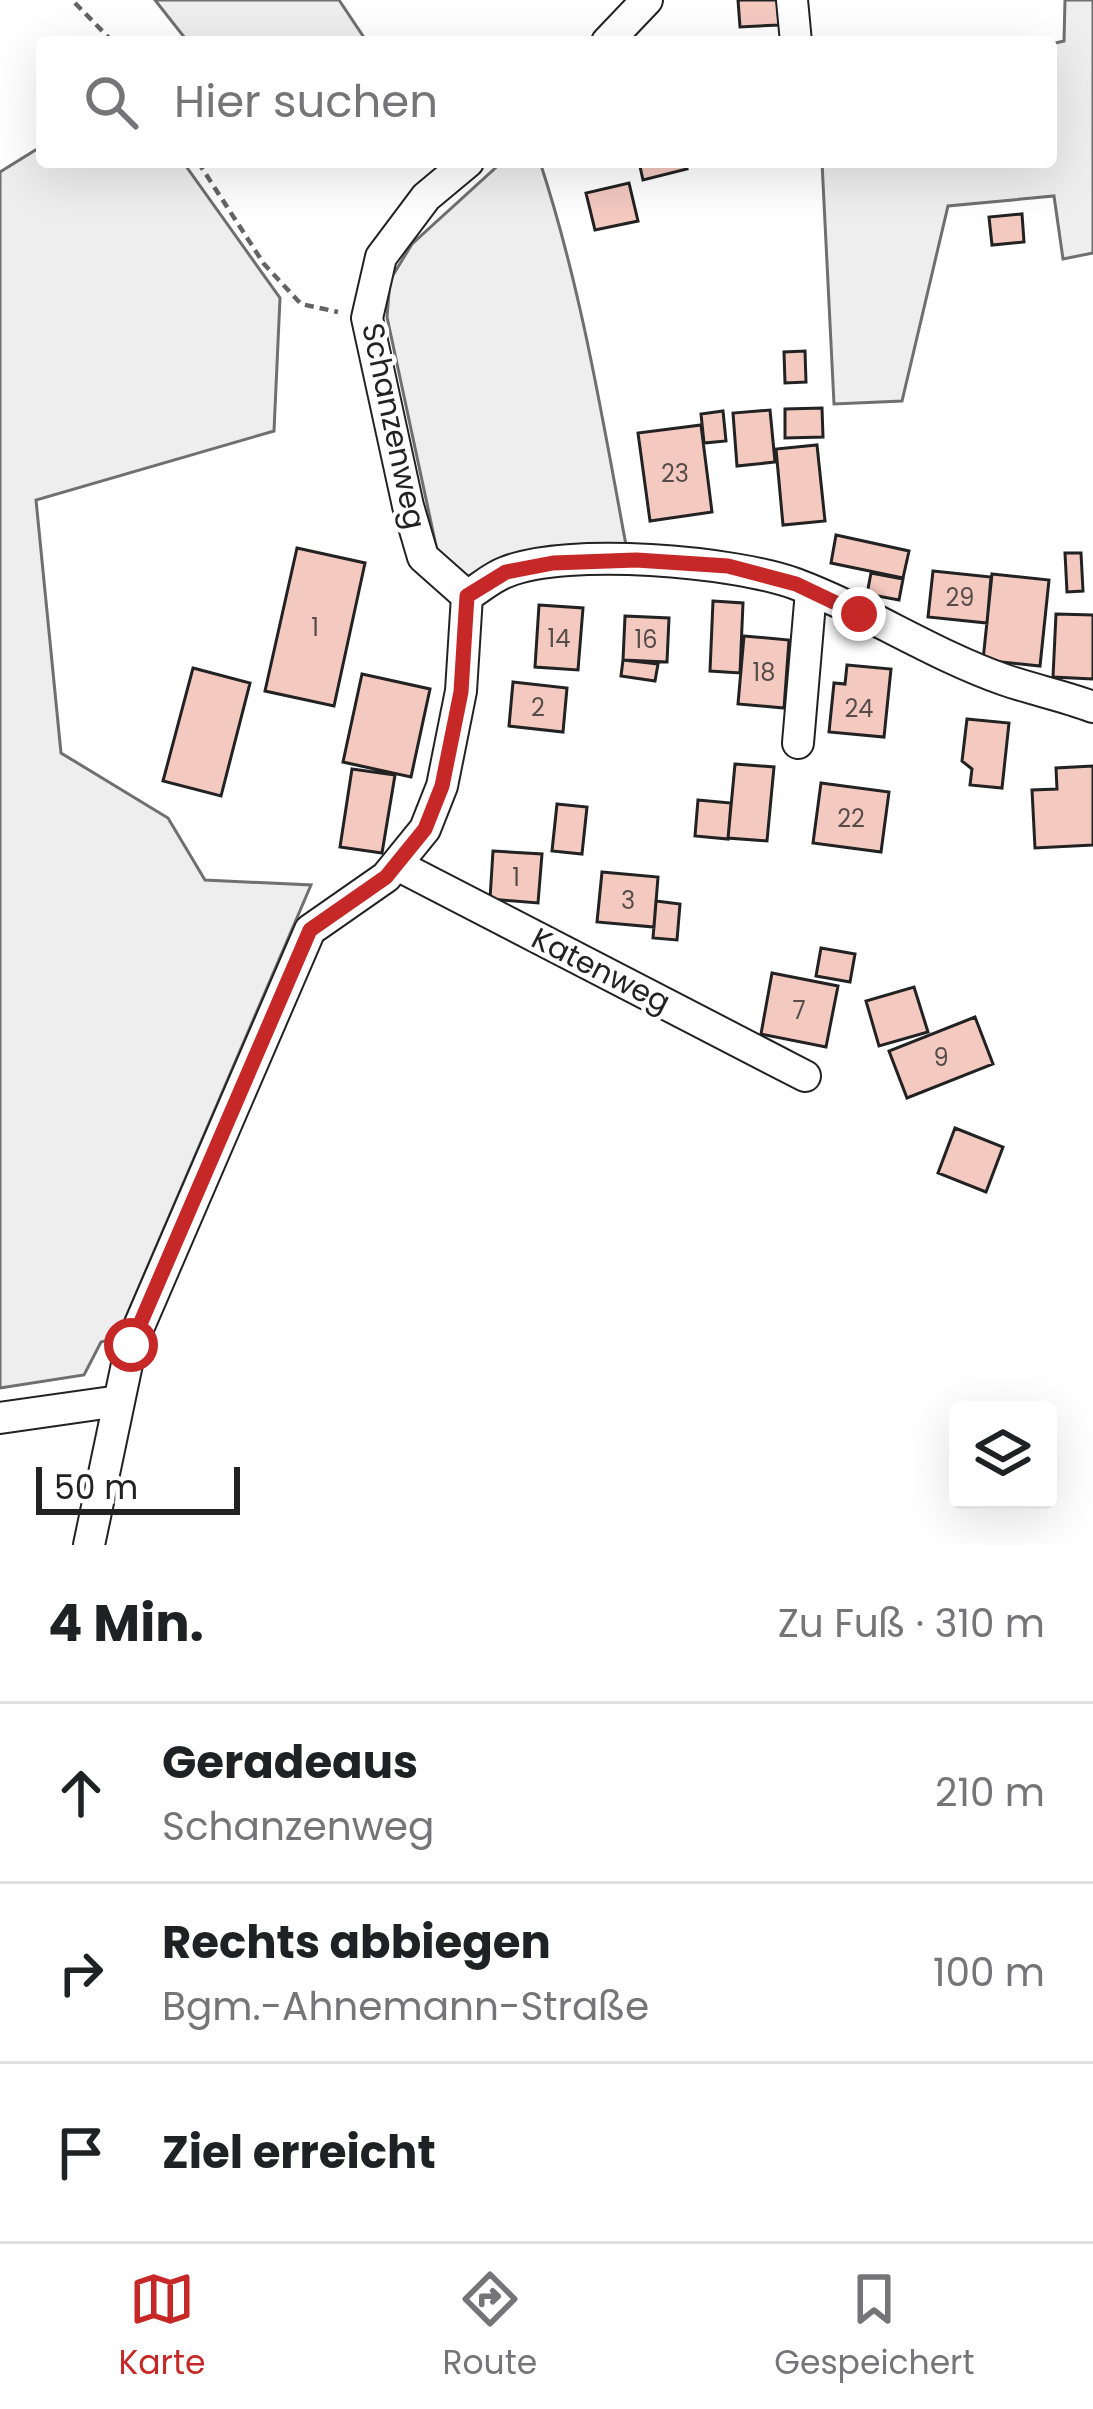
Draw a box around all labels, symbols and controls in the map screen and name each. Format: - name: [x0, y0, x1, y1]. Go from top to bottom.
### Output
- search box: [36, 36, 1057, 168]
- icon: search: [78, 69, 144, 135]
- text: Hier suchen: [174, 70, 438, 133]
- street label: Schanzenweg: [351, 319, 437, 533]
- house number: 23: [661, 457, 689, 490]
- house number: 29: [946, 581, 974, 614]
- route end: [832, 587, 886, 641]
- house number: 1: [311, 611, 319, 644]
- house number: 14: [548, 622, 570, 655]
- house number: 16: [635, 623, 657, 656]
- house number: 18: [753, 656, 775, 689]
- house number: 2: [531, 691, 545, 724]
- house number: 24: [845, 692, 873, 725]
- house number: 22: [837, 802, 865, 835]
- house number: 1: [512, 861, 520, 894]
- house number: 3: [621, 884, 635, 917]
- street label: Katenweg: [524, 917, 678, 1023]
- house number: 7: [792, 994, 806, 1027]
- house number: 9: [933, 1041, 949, 1074]
- route start: [104, 1318, 158, 1372]
- map controls: [949, 1401, 1057, 1509]
- button: layers: [949, 1401, 1057, 1509]
- scale bar: [36, 1461, 240, 1514]
- text: 50 m: [54, 1464, 138, 1511]
- text: 4 Min.: [48, 1587, 204, 1659]
- text: Zu Fuß · 310 m: [778, 1596, 1045, 1651]
- text: Geradeaus: [162, 1731, 418, 1794]
- icon: ahead: [48, 1760, 114, 1826]
- text: 210 m: [935, 1765, 1045, 1820]
- text: Schanzenweg: [162, 1799, 434, 1854]
- text: Rechts abbiegen: [162, 1911, 551, 1974]
- icon: right: [48, 1940, 114, 2006]
- text: 100 m: [933, 1945, 1045, 2000]
- text: Bgm.-Ahnemann-Straße: [162, 1979, 649, 2034]
- icon: arrive: [48, 2120, 114, 2186]
- text: Ziel erreicht: [162, 2121, 436, 2184]
- tab: Karte: [119, 2266, 205, 2388]
- tab: Route: [442, 2266, 537, 2388]
- tab: Gespeichert: [774, 2266, 974, 2388]

